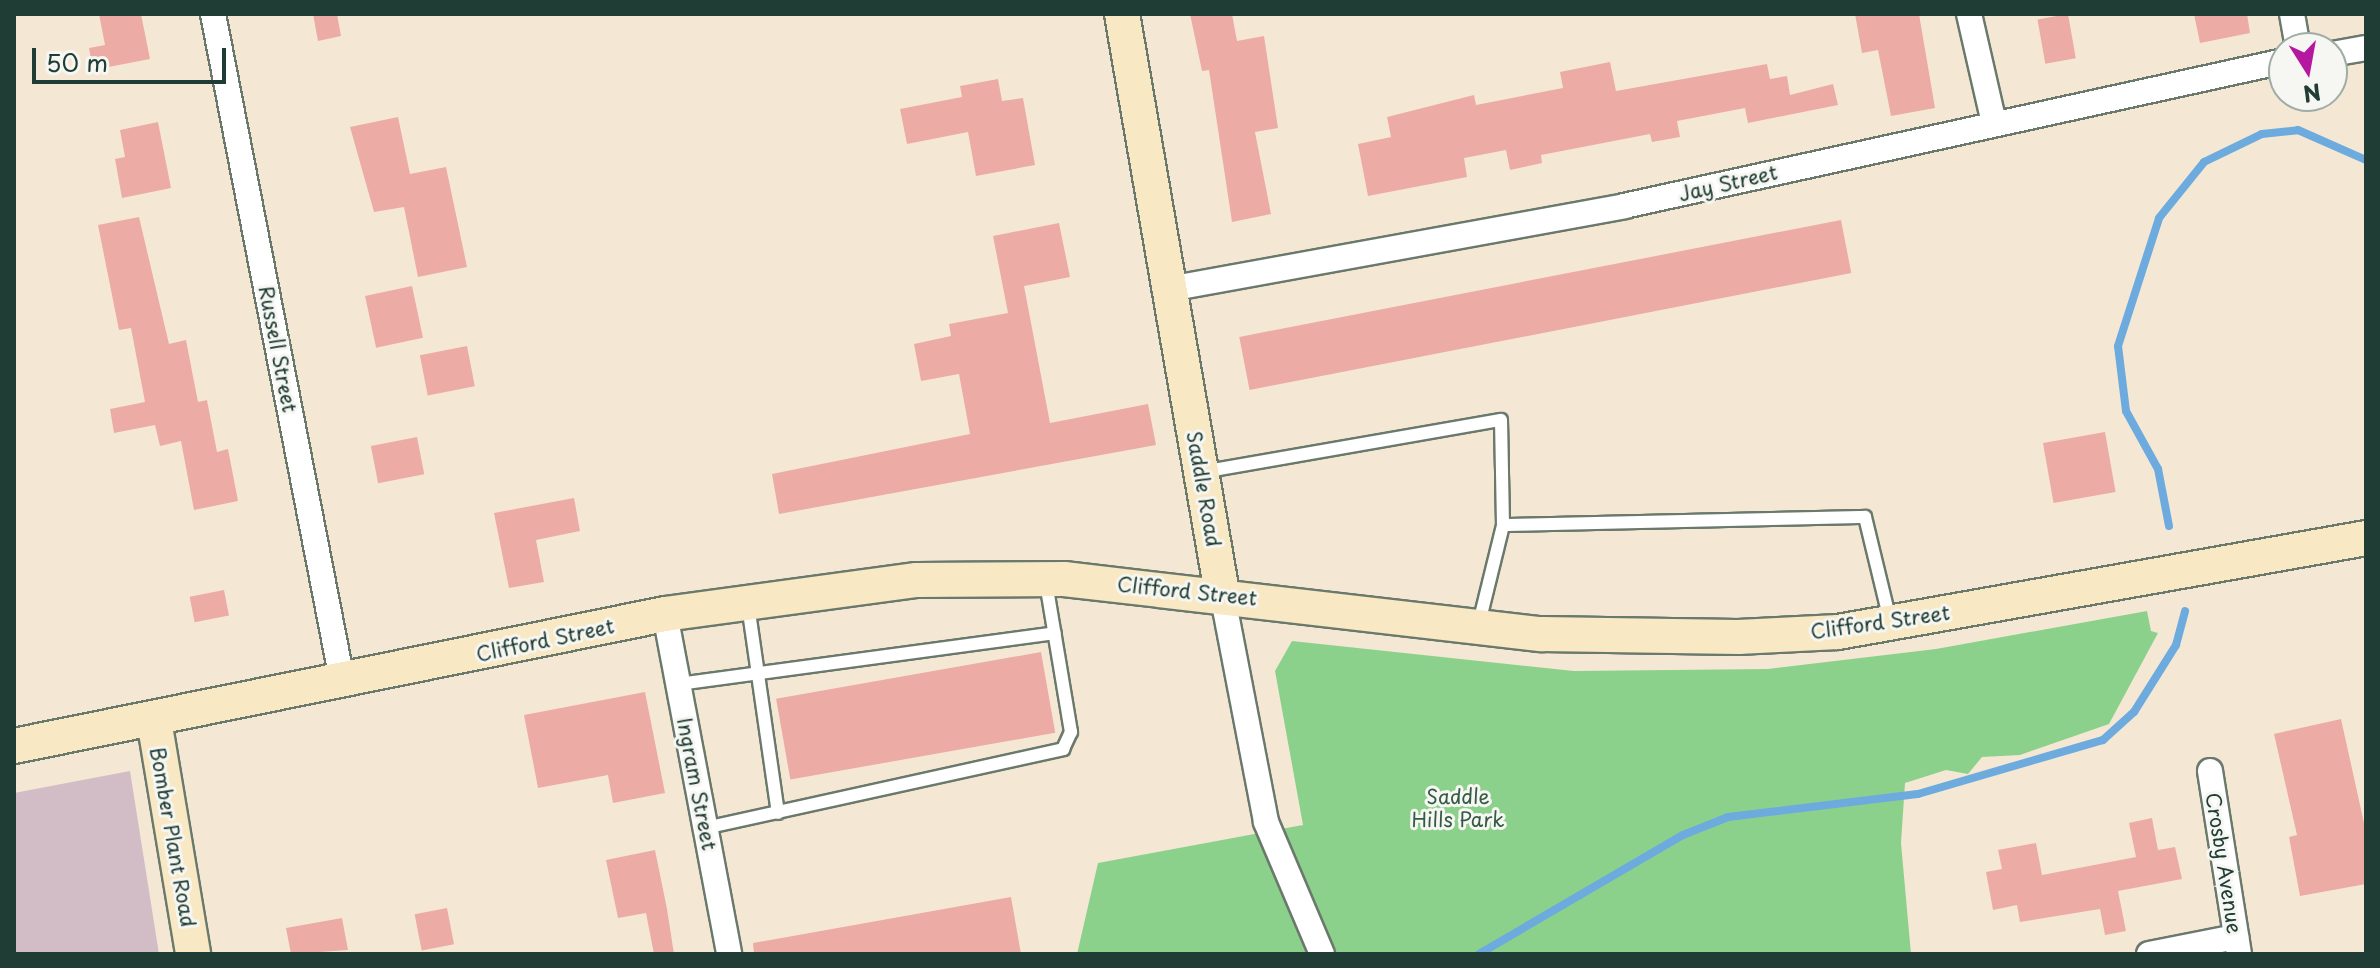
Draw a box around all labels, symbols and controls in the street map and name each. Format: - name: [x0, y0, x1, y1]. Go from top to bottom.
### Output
- scale bar: [36, 32, 230, 82]
- north arrow: [2268, 32, 2348, 112]
- text: 50 m: [46, 44, 108, 80]
- text: N: [2301, 76, 2324, 112]
- street label: Jay Street: [1676, 160, 1780, 206]
- street label: Russell Street: [254, 282, 302, 416]
- street label: Saddle Road: [1182, 429, 1226, 549]
- street label: Clifford Street: [1116, 572, 1258, 610]
- street label: Clifford Street: [1809, 600, 1951, 644]
- street label: Clifford Street: [474, 614, 616, 666]
- street label: Ingram Street: [672, 715, 722, 853]
- street label: Bomber Plant Road: [145, 744, 201, 930]
- park label: Saddle Hills Park: [1412, 785, 1504, 832]
- street label: Crosby Avenue: [2201, 791, 2247, 935]

